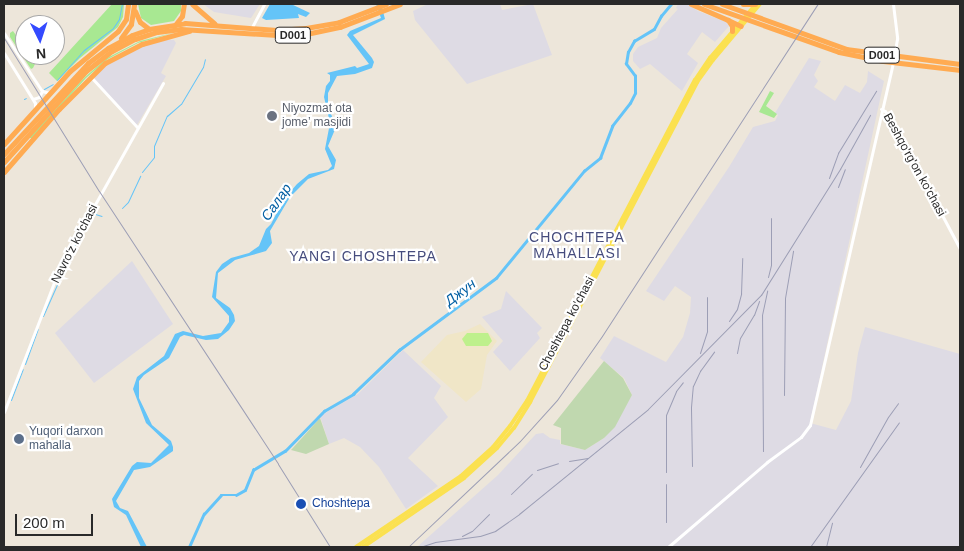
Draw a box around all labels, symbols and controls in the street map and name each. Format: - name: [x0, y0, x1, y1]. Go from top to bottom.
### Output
- north arrow: [15, 15, 65, 65]
- road number: D001: [274, 26, 312, 44]
- text: N: [35, 46, 47, 62]
- road number: D001: [863, 46, 901, 64]
- place label: Niyozmat ota jome’ masjidi: [282, 102, 352, 130]
- marker: Niyozmat ota jome’ masjidi: [266, 110, 278, 122]
- street label: Beshqo'rg'on ko'chasi: [880, 111, 948, 219]
- water label: Салар: [257, 180, 295, 224]
- street label: Navro'z ko'chasi: [49, 202, 101, 286]
- district label: CHOCHTEPA MAHALLASI: [528, 229, 626, 262]
- district label: YANGI CHOSHTEPA: [287, 248, 439, 264]
- water label: Джун: [441, 275, 479, 309]
- street label: Choshtepa ko'chasi: [536, 275, 598, 373]
- place label: Yuqori darxon mahalla: [29, 425, 103, 453]
- marker: Yuqori darxon mahalla: [13, 433, 25, 445]
- marker: Choshtepa: [294, 497, 308, 511]
- place label: Choshtepa: [312, 497, 370, 511]
- scale bar: [18, 504, 95, 536]
- text: 200 m: [23, 514, 65, 531]

